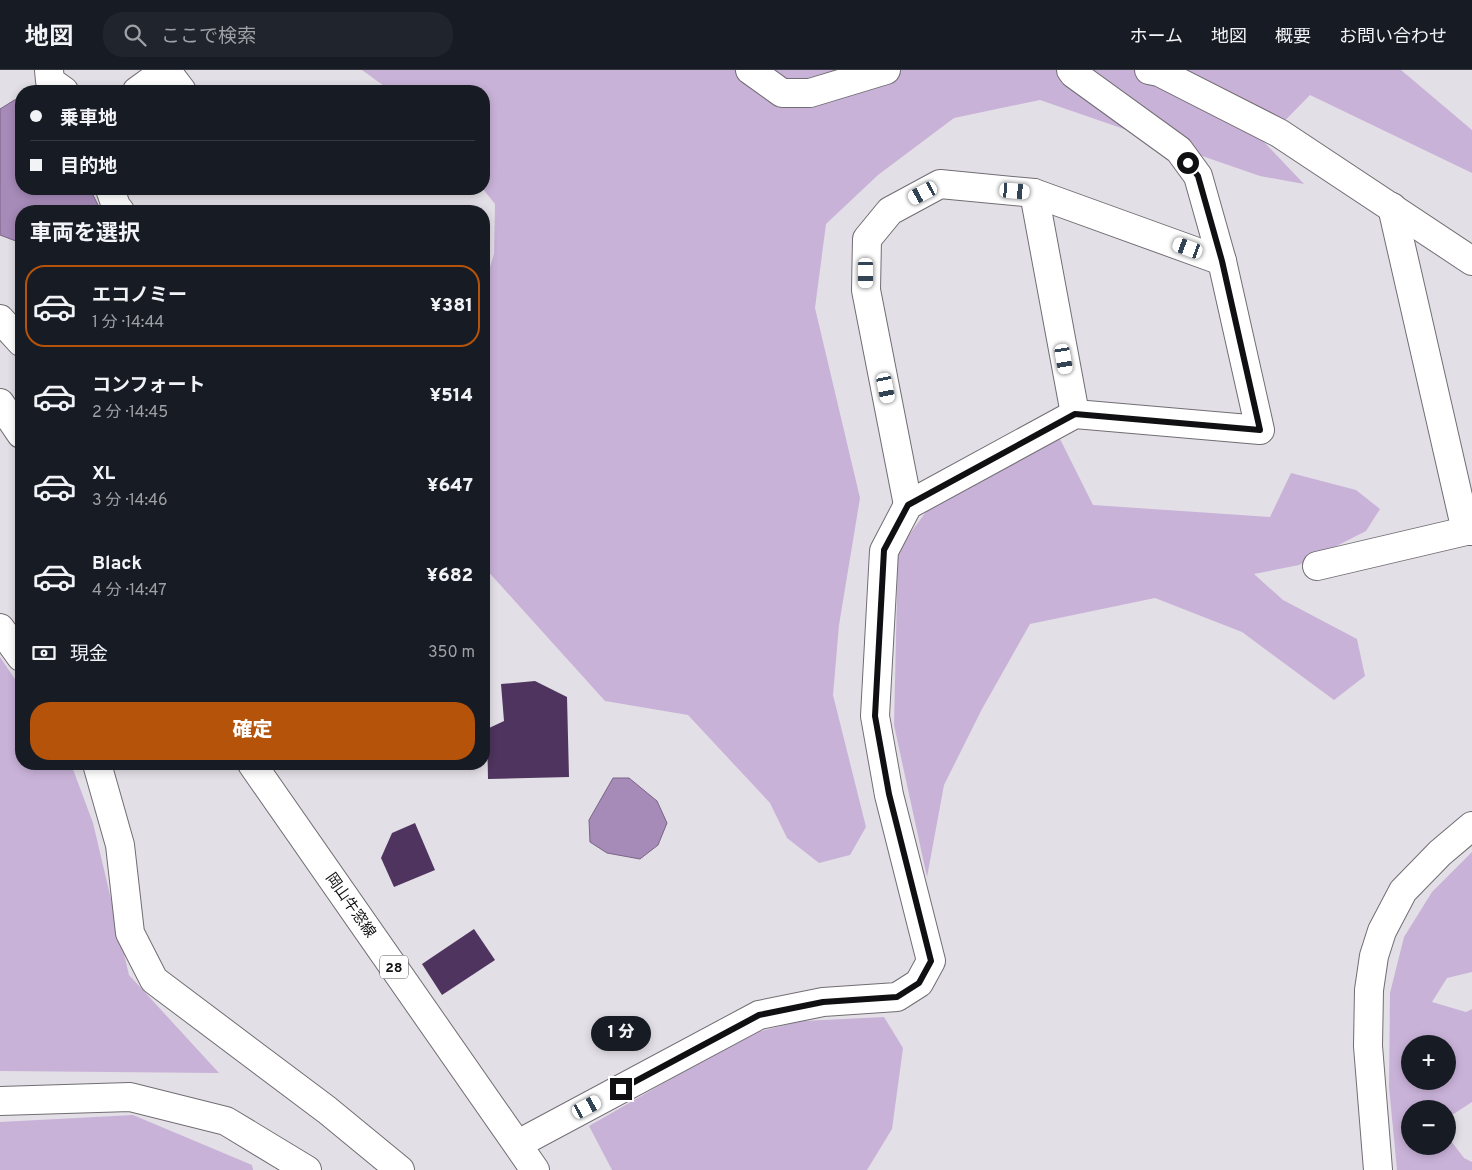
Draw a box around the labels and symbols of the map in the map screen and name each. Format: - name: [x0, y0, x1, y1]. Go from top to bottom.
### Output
- route start: [1177, 152, 1199, 174]
- car: [906, 179, 939, 207]
- car: [999, 182, 1030, 200]
- car: [1171, 236, 1204, 260]
- car: [858, 258, 873, 288]
- car: [1054, 343, 1073, 375]
- car: [875, 372, 896, 404]
- street label: 岡山牛窓線: [320, 870, 379, 942]
- road number: 28: [380, 956, 408, 979]
- callout: 1 分: [591, 1016, 651, 1052]
- route end: [610, 1078, 632, 1100]
- car: [570, 1093, 603, 1121]

